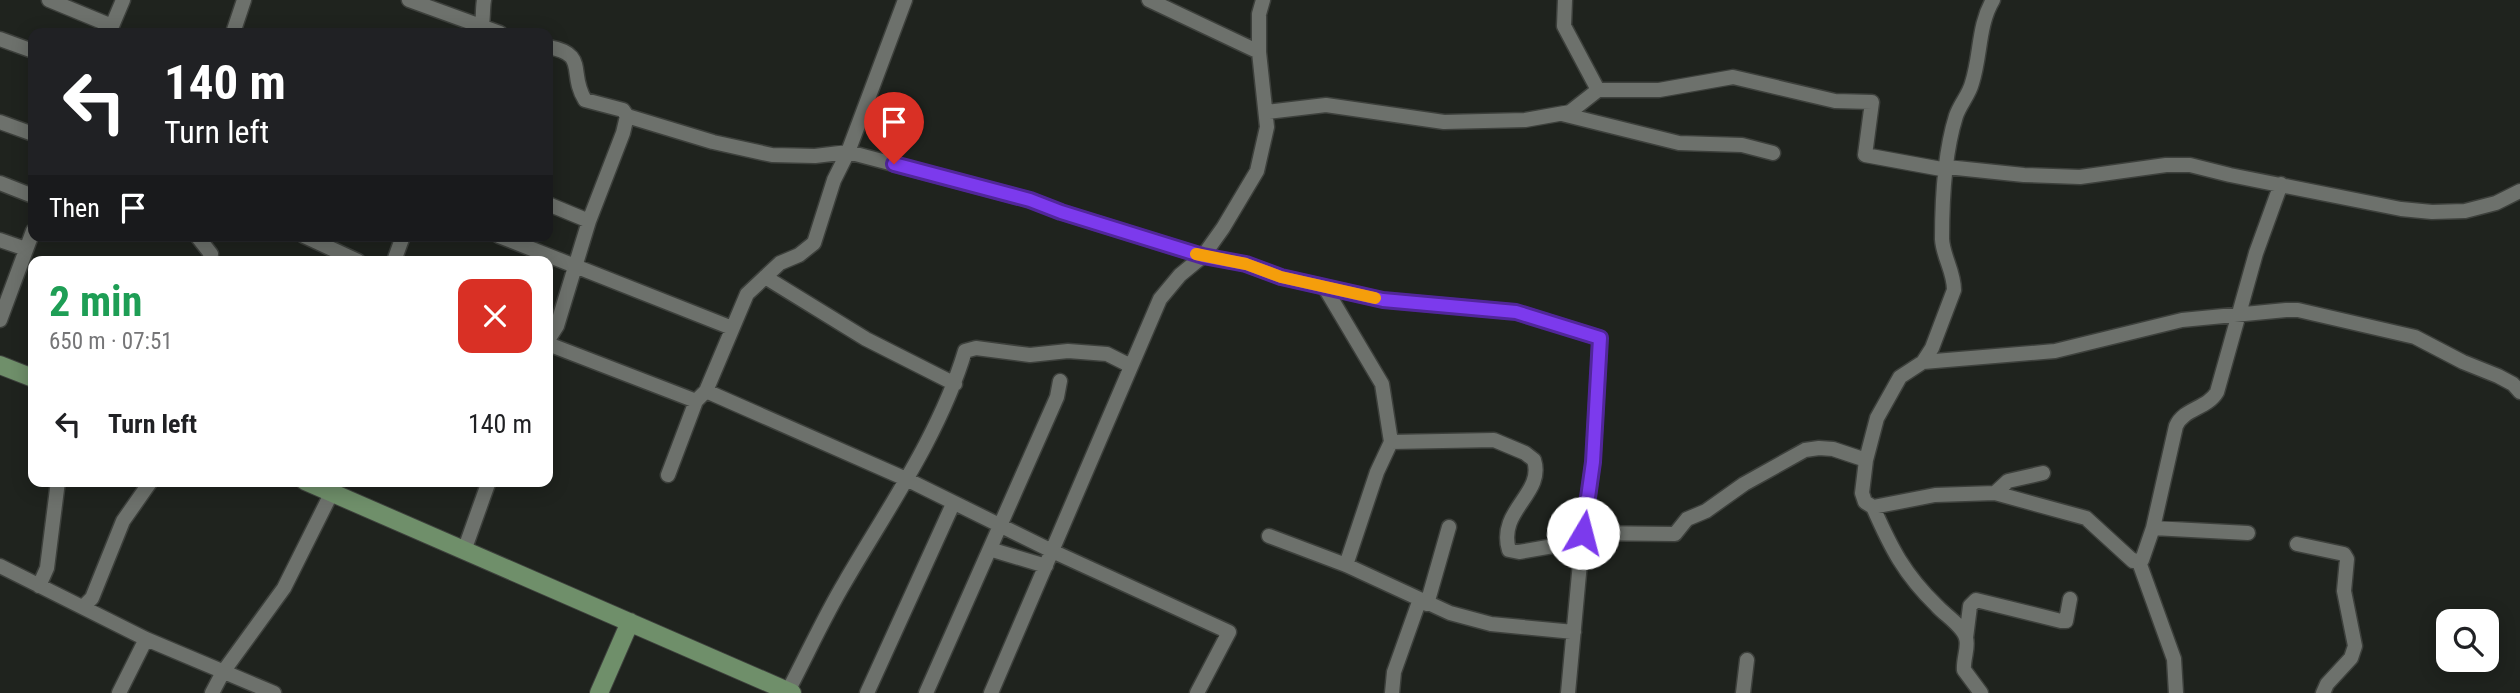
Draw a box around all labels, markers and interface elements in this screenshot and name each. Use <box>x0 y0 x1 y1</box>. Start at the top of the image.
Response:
text: 140 m <box>164 54 286 111</box>
icon: left <box>49 56 140 147</box>
pin <box>864 92 924 164</box>
icon: arrive <box>875 103 913 141</box>
text: Turn left <box>164 113 269 151</box>
icon: arrive <box>114 189 152 227</box>
text: Then <box>49 193 100 223</box>
text: 2 min <box>49 277 142 326</box>
button: close <box>458 279 532 353</box>
text: 650 m · 07:51 <box>49 328 173 355</box>
icon: left <box>49 405 87 443</box>
text: Turn left <box>108 409 197 439</box>
text: 140 m <box>468 409 532 439</box>
position arrow <box>1546 496 1620 570</box>
map controls <box>2436 609 2499 672</box>
button: search <box>2436 609 2499 672</box>

